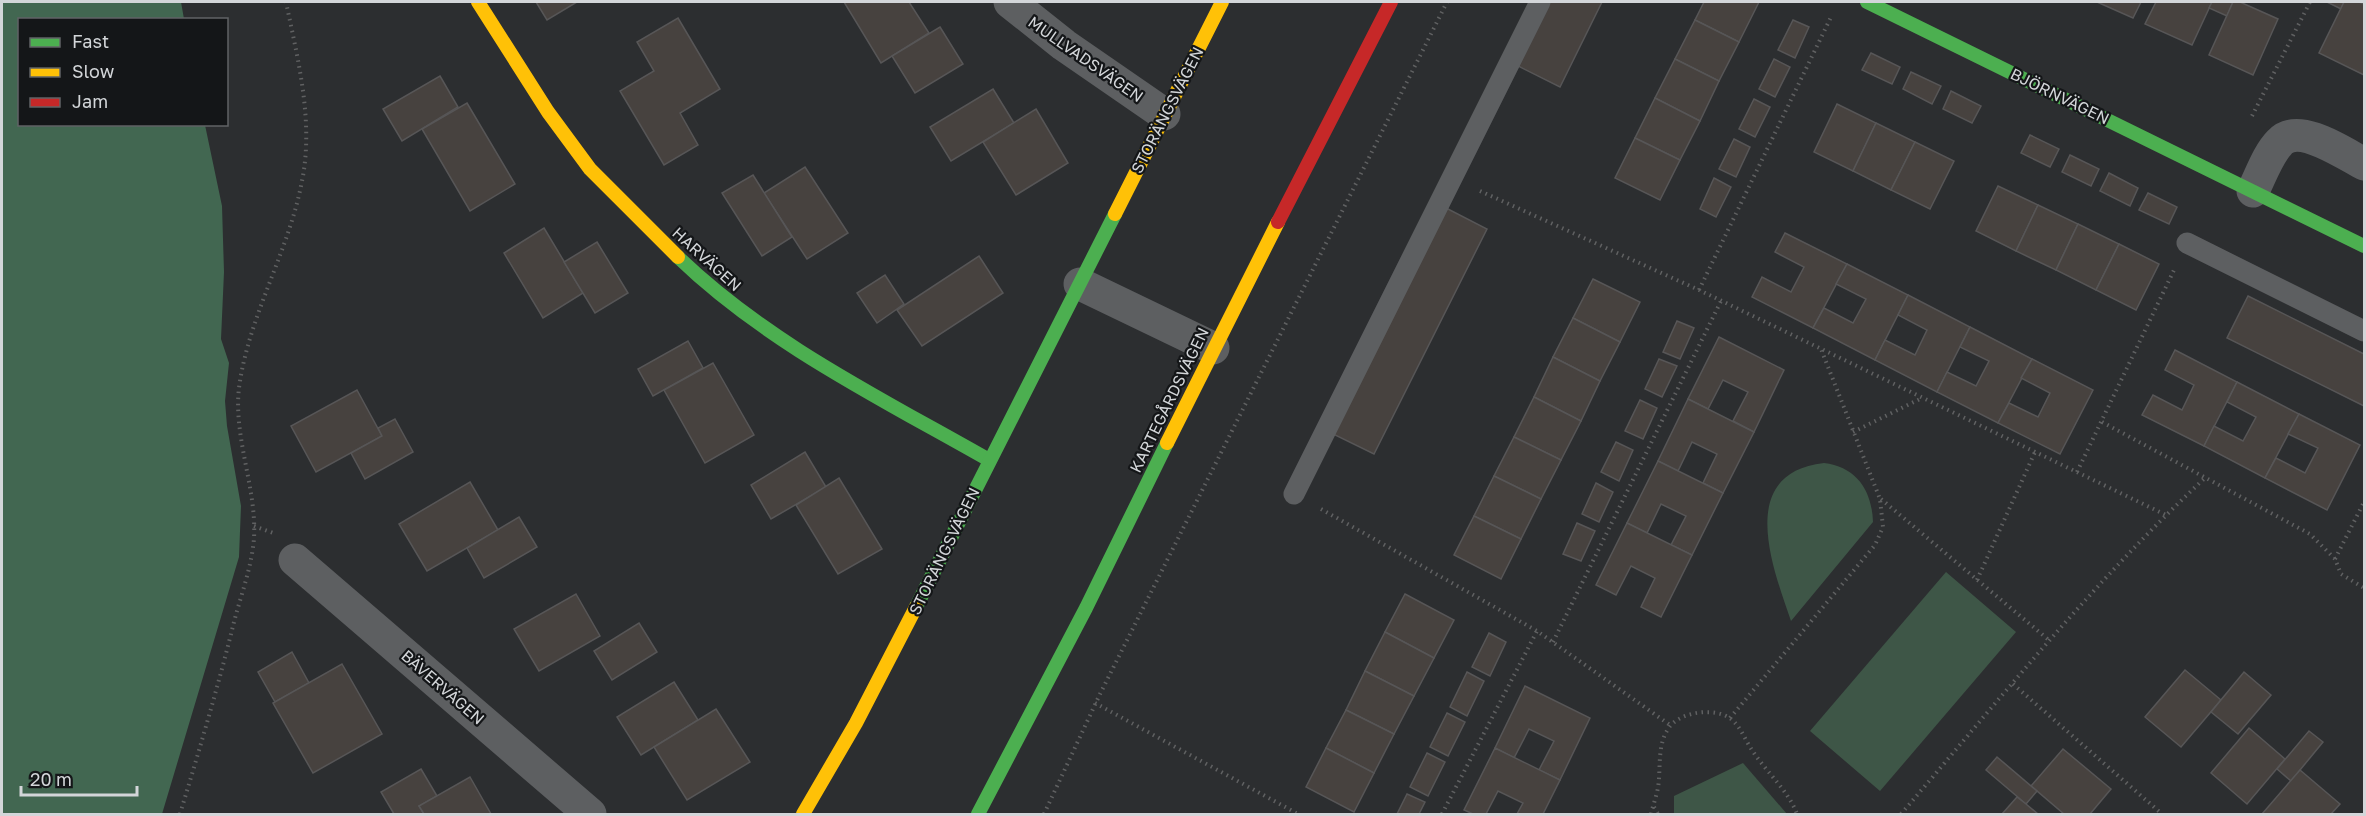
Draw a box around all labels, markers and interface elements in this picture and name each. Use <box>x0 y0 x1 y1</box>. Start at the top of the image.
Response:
street label: MULLVADSVÄGEN <box>1024 12 1148 106</box>
legend <box>18 18 228 126</box>
text: Fast <box>72 30 109 52</box>
street label: STORÄNGSVÄGEN <box>1126 43 1208 177</box>
text: Slow <box>72 60 115 82</box>
street label: BJÖRNVÄGEN <box>2007 63 2113 129</box>
text: Jam <box>72 90 108 112</box>
street label: HARVÄGEN <box>668 223 746 295</box>
street label: KARTEGÅRDSVÄGEN <box>1125 324 1213 476</box>
street label: STORÄNGSVÄGEN <box>904 484 984 618</box>
street label: BÄVERVÄGEN <box>397 645 489 729</box>
scale bar <box>21 759 136 797</box>
text: 20 m <box>30 768 72 790</box>

